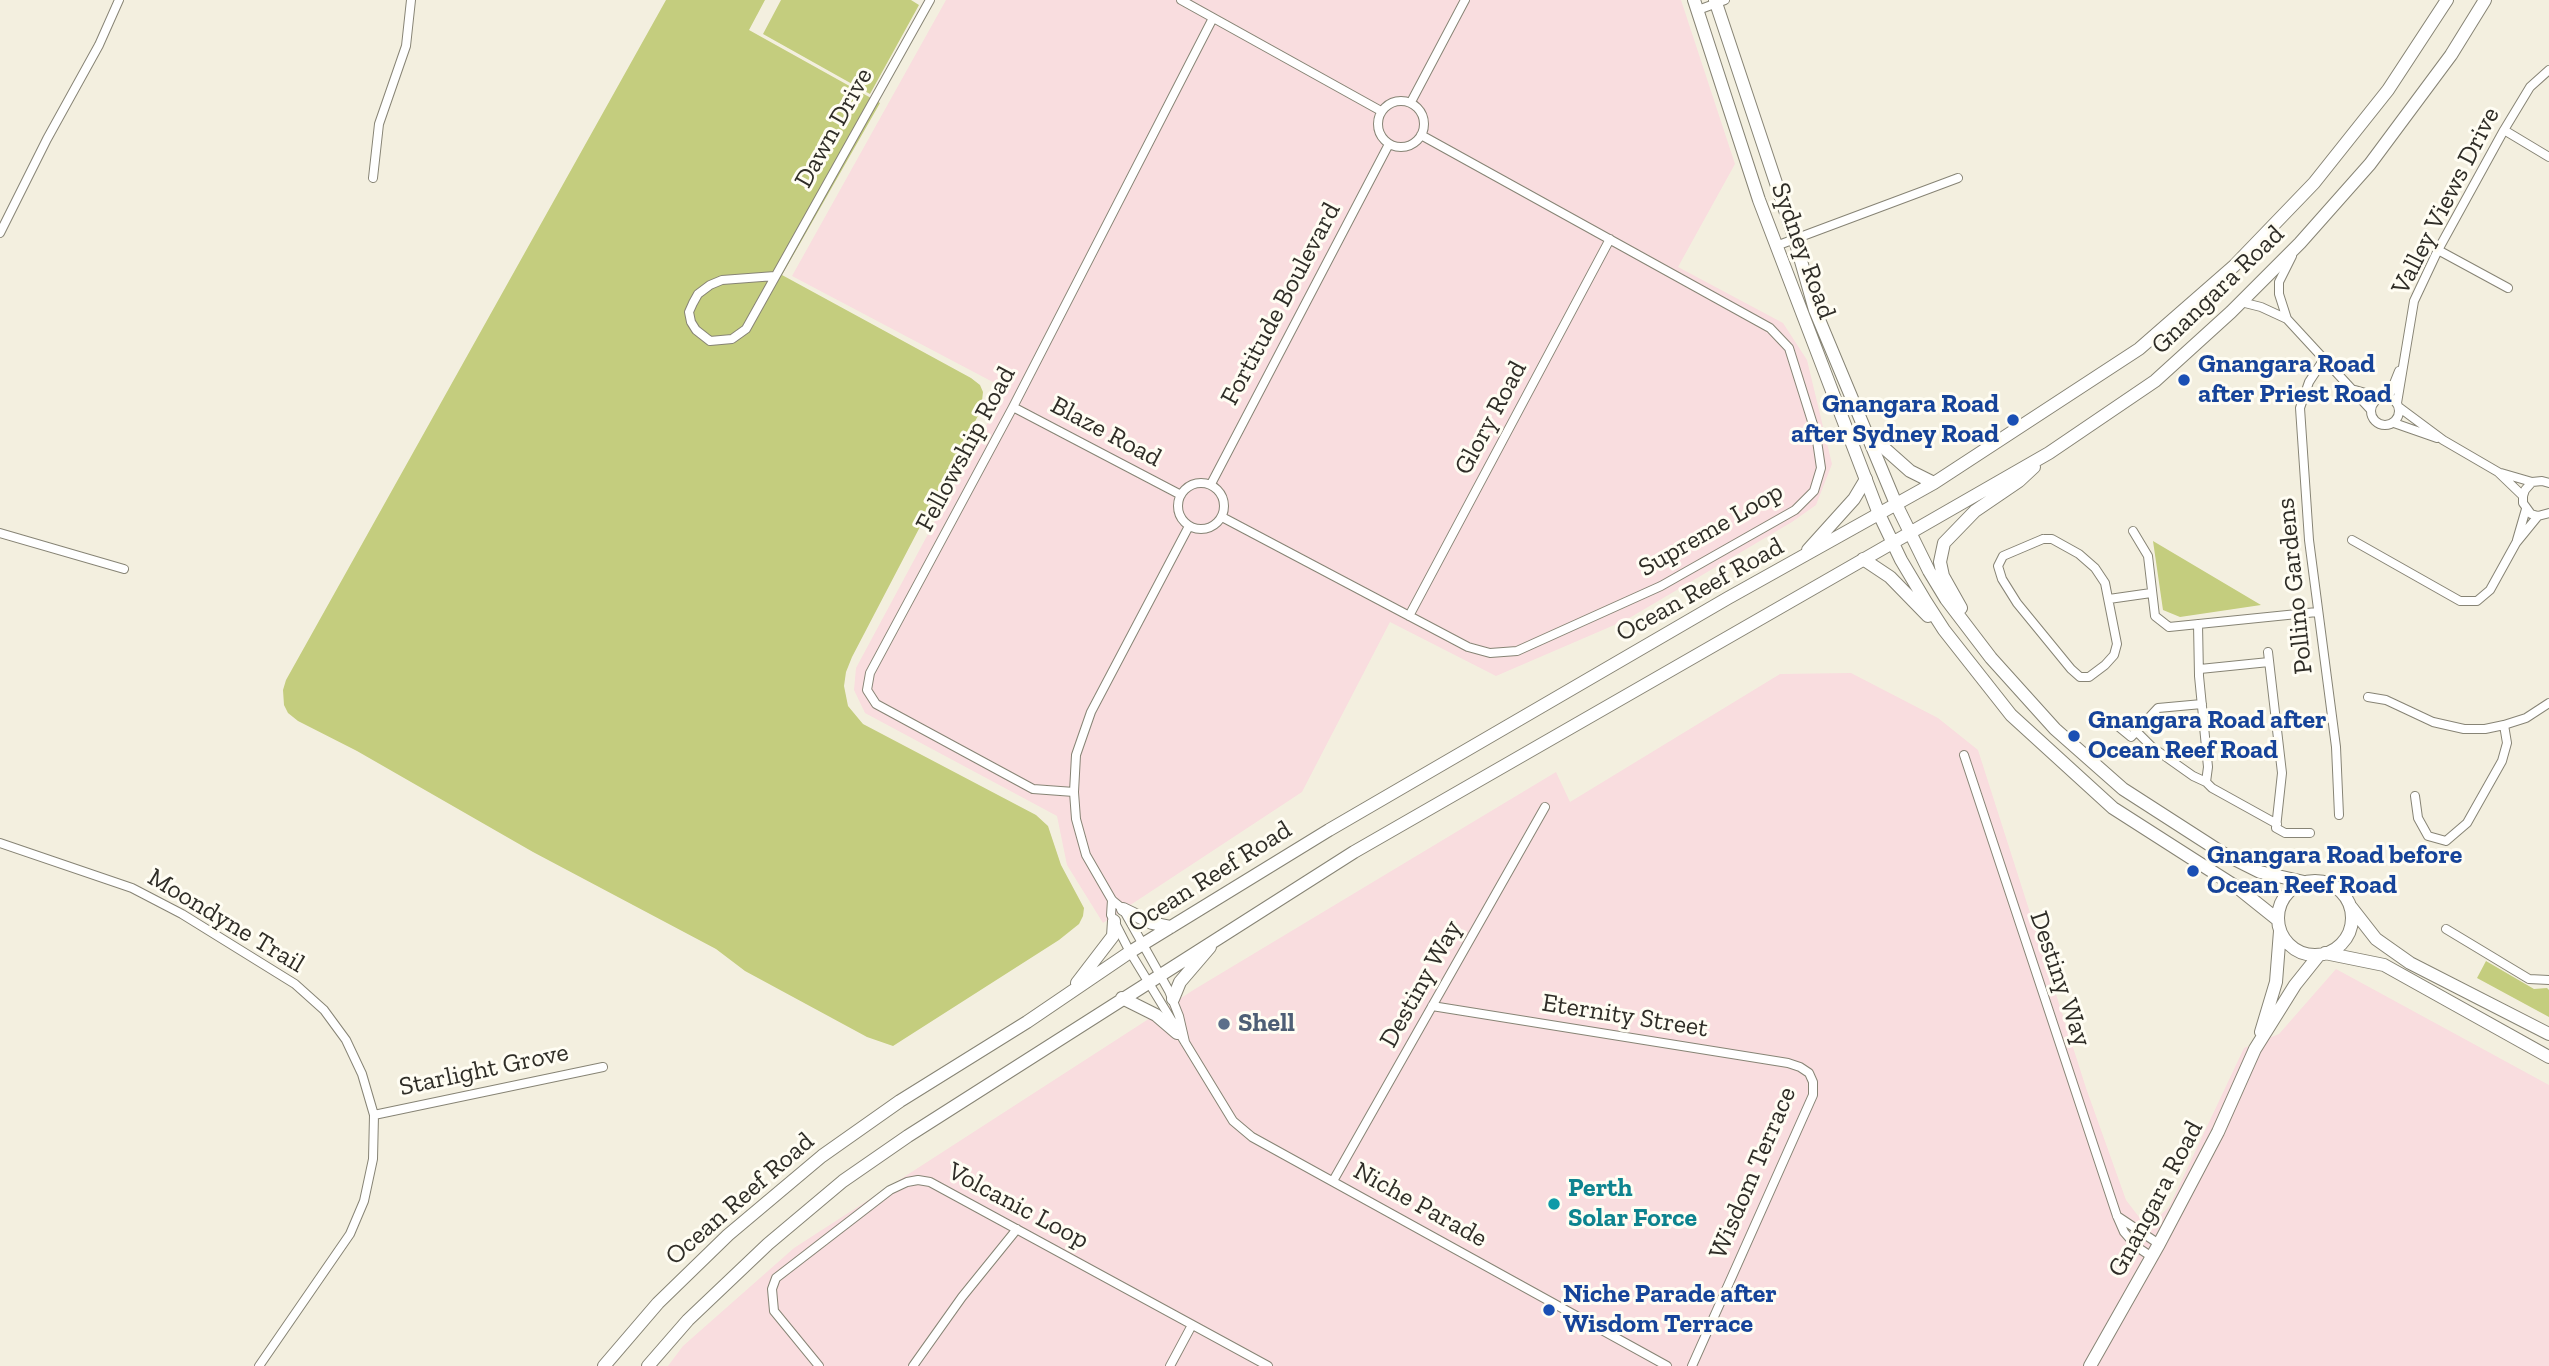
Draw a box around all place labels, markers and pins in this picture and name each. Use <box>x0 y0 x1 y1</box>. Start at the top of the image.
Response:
place label: Gnangara Road after Priest Road <box>2198 349 2392 410</box>
marker: Gnangara Road after Priest Road <box>2176 372 2192 388</box>
place label: Gnangara Road after Sydney Road <box>1791 389 1999 450</box>
marker: Gnangara Road after Sydney Road <box>2005 412 2021 428</box>
place label: Gnangara Road after Ocean Reef Road <box>2088 705 2326 766</box>
marker: Gnangara Road after Ocean Reef Road <box>2066 728 2082 744</box>
place label: Gnangara Road before Ocean Reef Road <box>2207 840 2462 902</box>
marker: Gnangara Road before Ocean Reef Road <box>2185 863 2201 879</box>
place label: Shell <box>1238 1008 1295 1040</box>
marker: Shell <box>1216 1016 1232 1032</box>
place label: Perth Solar Force <box>1568 1173 1697 1234</box>
marker: Perth Solar Force <box>1546 1196 1562 1212</box>
place label: Niche Parade after Wisdom Terrace <box>1563 1279 1777 1340</box>
marker: Niche Parade after Wisdom Terrace <box>1541 1302 1557 1318</box>

